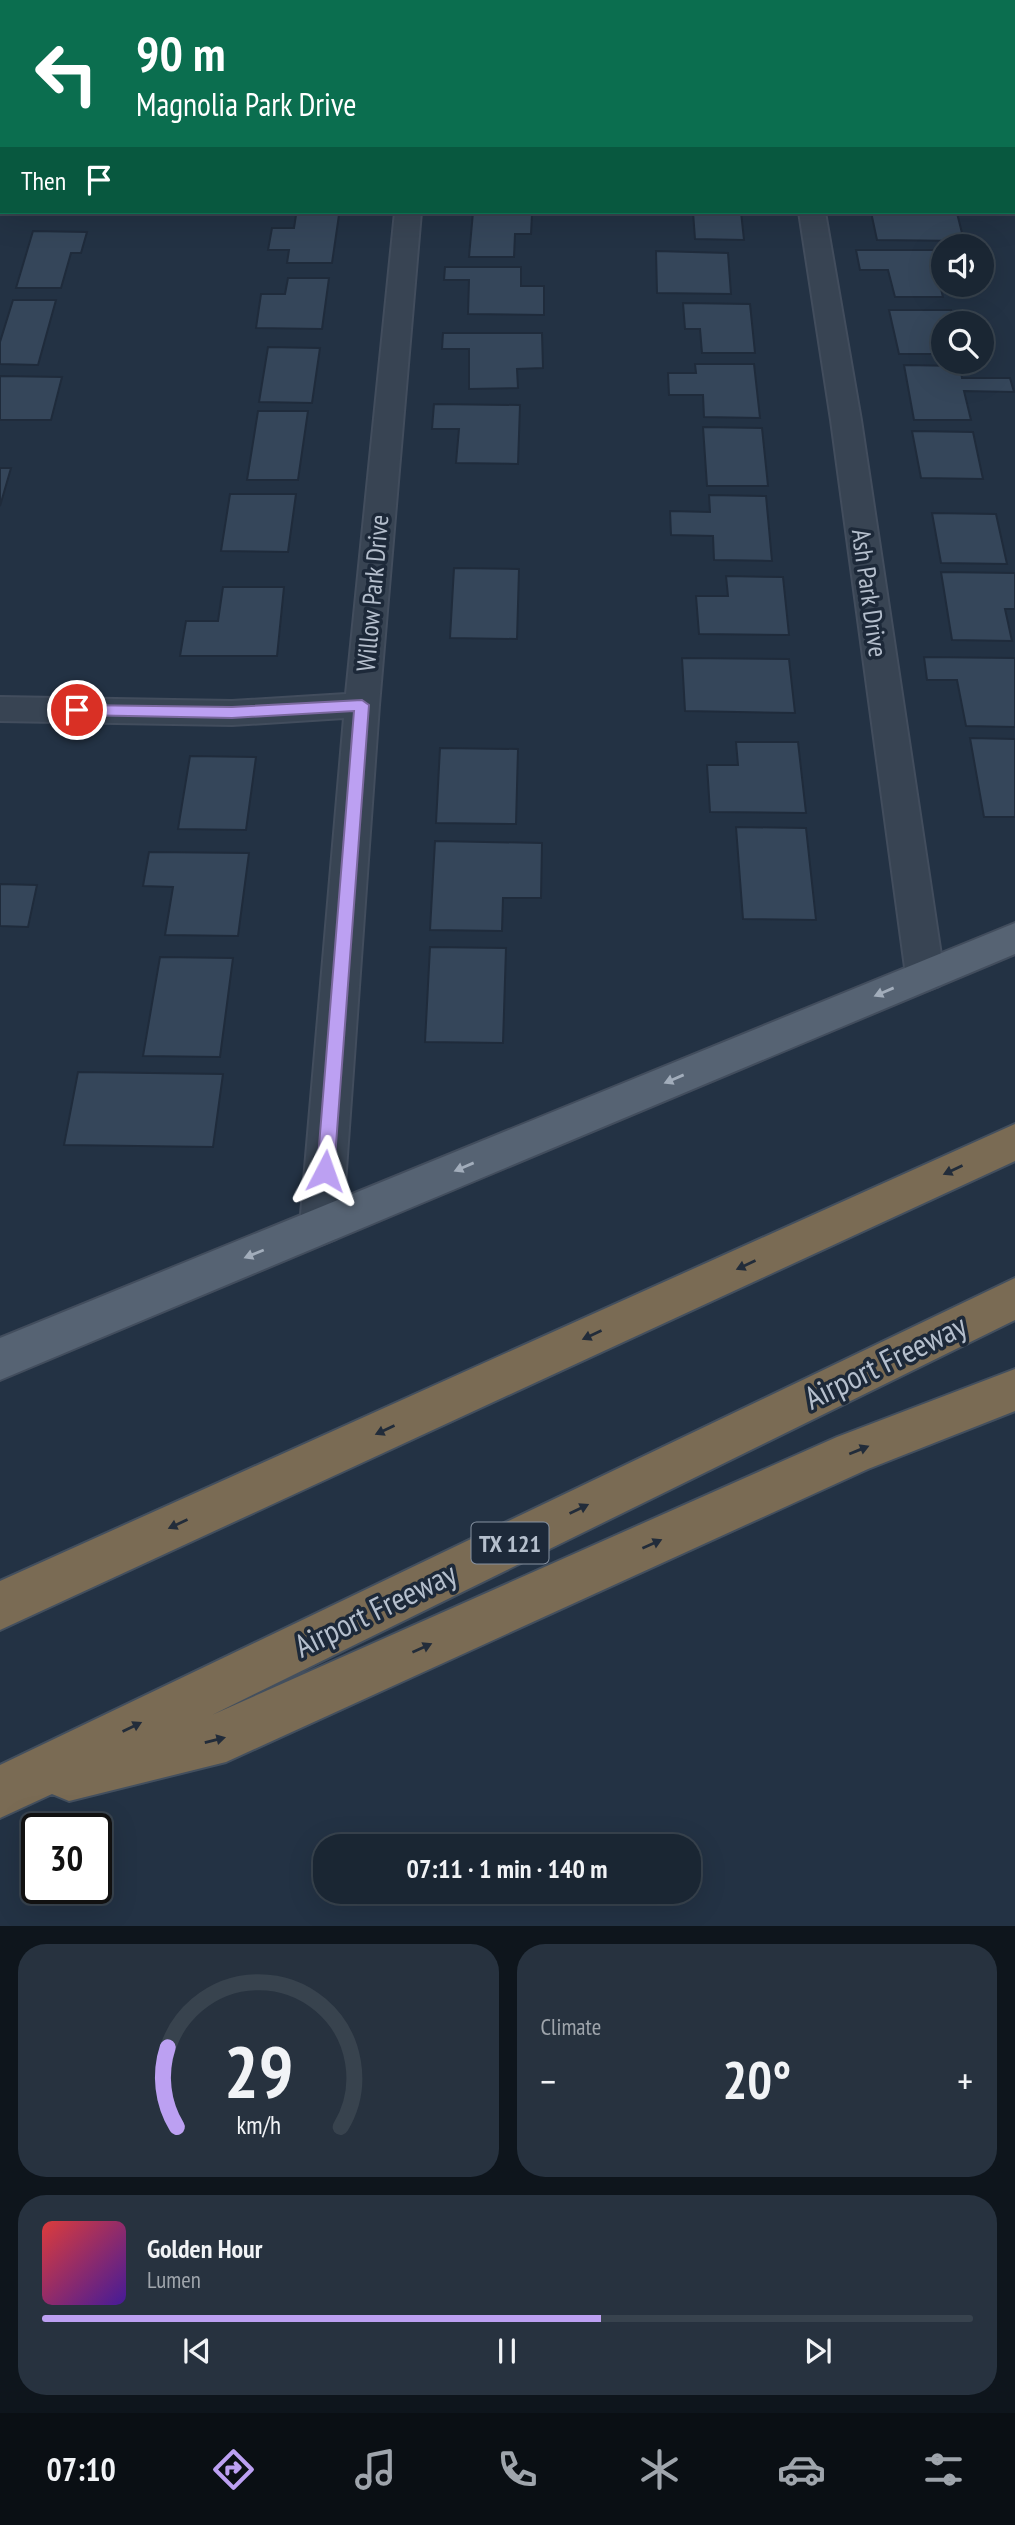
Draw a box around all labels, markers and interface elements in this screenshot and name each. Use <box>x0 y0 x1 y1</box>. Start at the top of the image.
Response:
text: 90 m <box>136 21 225 85</box>
icon: left <box>21 28 112 119</box>
text: Magnolia Park Drive <box>136 83 357 125</box>
icon: arrive <box>80 161 118 199</box>
text: Then <box>21 164 66 197</box>
map controls <box>931 234 994 374</box>
button: sound <box>931 234 994 297</box>
button: search <box>931 311 994 374</box>
street label: Willow Park Drive <box>349 513 395 673</box>
street label: Ash Park Drive <box>845 527 895 659</box>
pin <box>47 680 107 740</box>
icon: arrive <box>58 691 96 729</box>
one-way arrow <box>873 987 894 998</box>
one-way arrow <box>663 1074 684 1085</box>
position arrow <box>288 1134 362 1208</box>
one-way arrow <box>453 1161 474 1172</box>
one-way arrow <box>943 1165 963 1176</box>
one-way arrow <box>243 1248 264 1259</box>
one-way arrow <box>736 1259 756 1271</box>
street label: Airport Freeway <box>797 1304 973 1418</box>
one-way arrow <box>582 1329 602 1341</box>
one-way arrow <box>375 1425 396 1436</box>
one-way arrow <box>849 1445 870 1456</box>
one-way arrow <box>569 1504 589 1515</box>
one-way arrow <box>168 1519 189 1530</box>
road number: TX 121 <box>472 1522 548 1563</box>
one-way arrow <box>642 1538 662 1550</box>
street label: Airport Freeway <box>287 1552 463 1666</box>
one-way arrow <box>412 1642 433 1653</box>
one-way arrow <box>122 1721 142 1732</box>
one-way arrow <box>204 1734 226 1745</box>
speed limit sign: 30 <box>21 1813 112 1904</box>
text: 07:11 · 1 min · 140 m <box>407 1852 607 1885</box>
text: Climate <box>541 2012 601 2041</box>
text: 29 <box>223 2023 293 2117</box>
text: 20° <box>722 2046 791 2113</box>
text: − <box>541 2056 556 2105</box>
text: + <box>957 2056 973 2105</box>
text: km/h <box>236 2108 280 2140</box>
text: Golden Hour <box>147 2232 262 2265</box>
text: Lumen <box>147 2265 201 2294</box>
icon: previous <box>178 2332 216 2370</box>
icon: pause <box>488 2332 526 2370</box>
icon: next <box>799 2332 837 2370</box>
icon: directions <box>209 2445 258 2494</box>
icon: music <box>351 2445 400 2494</box>
icon: phone <box>493 2445 542 2494</box>
icon: climate <box>635 2445 684 2494</box>
icon: car <box>777 2445 826 2494</box>
icon: filters <box>919 2445 968 2494</box>
text: 07:10 <box>47 2448 116 2490</box>

